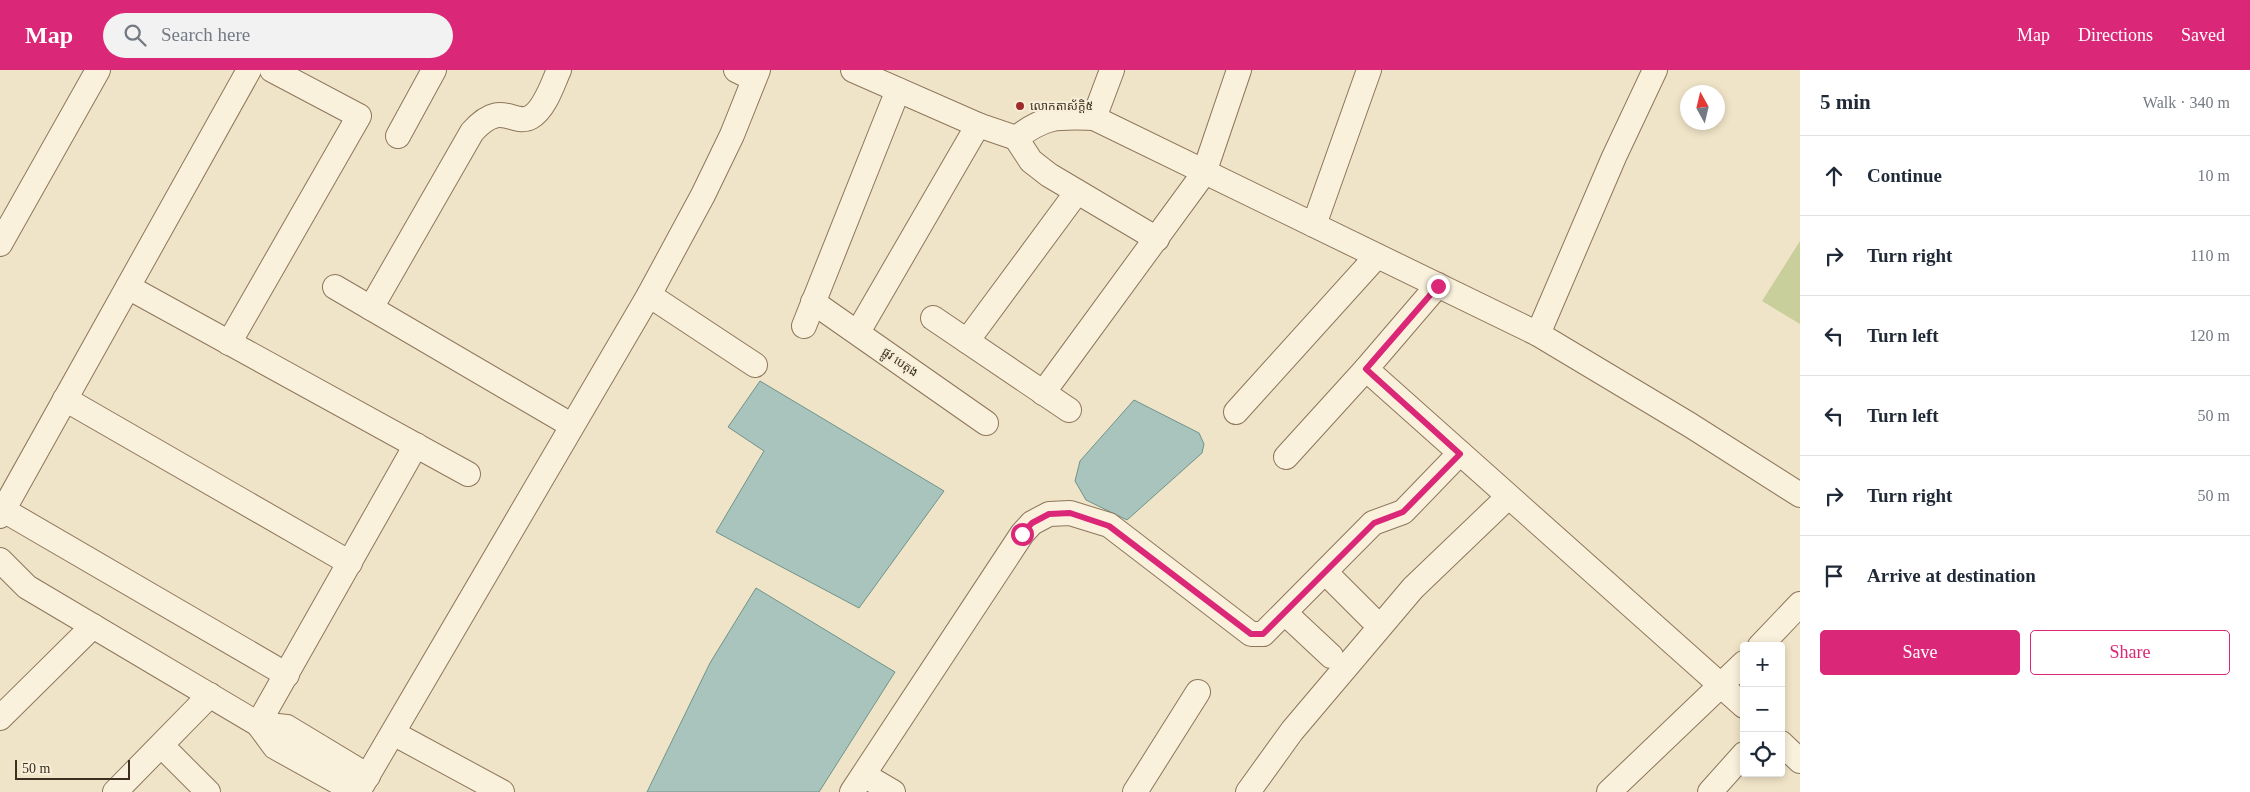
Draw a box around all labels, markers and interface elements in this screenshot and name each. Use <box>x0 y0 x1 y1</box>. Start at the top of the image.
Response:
search box <box>103 13 453 58</box>
icon: search <box>121 21 149 49</box>
text: Map <box>25 22 73 48</box>
text: Search here <box>161 24 250 45</box>
text: Map <box>2017 25 2050 45</box>
text: Directions <box>2078 25 2153 45</box>
text: Saved <box>2181 25 2225 45</box>
north arrow <box>1680 85 1725 130</box>
text: 5 min <box>1820 90 1871 114</box>
text: Walk · 340 m <box>2143 94 2230 111</box>
place label: លោកតាស័ក្តិ៥ <box>1030 99 1093 113</box>
marker: លោកតាស័ក្តិ៥ <box>1014 100 1026 112</box>
icon: ahead <box>1820 162 1848 190</box>
text: Continue <box>1867 165 1942 186</box>
text: 10 m <box>2198 167 2230 184</box>
icon: right <box>1820 242 1848 270</box>
text: Turn right <box>1867 245 1952 266</box>
text: 110 m <box>2190 247 2230 264</box>
route end <box>1427 275 1450 298</box>
icon: left <box>1820 322 1848 350</box>
text: Turn left <box>1867 325 1939 346</box>
text: 120 m <box>2190 327 2230 344</box>
street label: ផ្លូវ បេតុង <box>877 345 921 382</box>
icon: left <box>1820 402 1848 430</box>
text: Turn left <box>1867 405 1939 426</box>
text: 50 m <box>2198 407 2230 424</box>
icon: right <box>1820 482 1848 510</box>
text: Turn right <box>1867 485 1952 506</box>
text: 50 m <box>2198 487 2230 504</box>
route start <box>1011 523 1034 546</box>
icon: arrive <box>1820 562 1848 590</box>
text: Arrive at destination <box>1867 565 2036 586</box>
button: Save <box>1820 630 2020 675</box>
button: Share <box>2030 630 2230 675</box>
map controls <box>1740 642 1785 777</box>
button: + <box>1740 642 1785 687</box>
button: − <box>1740 687 1785 732</box>
button: locate <box>1740 732 1785 777</box>
scale bar <box>15 757 130 780</box>
text: 50 m <box>22 761 50 776</box>

